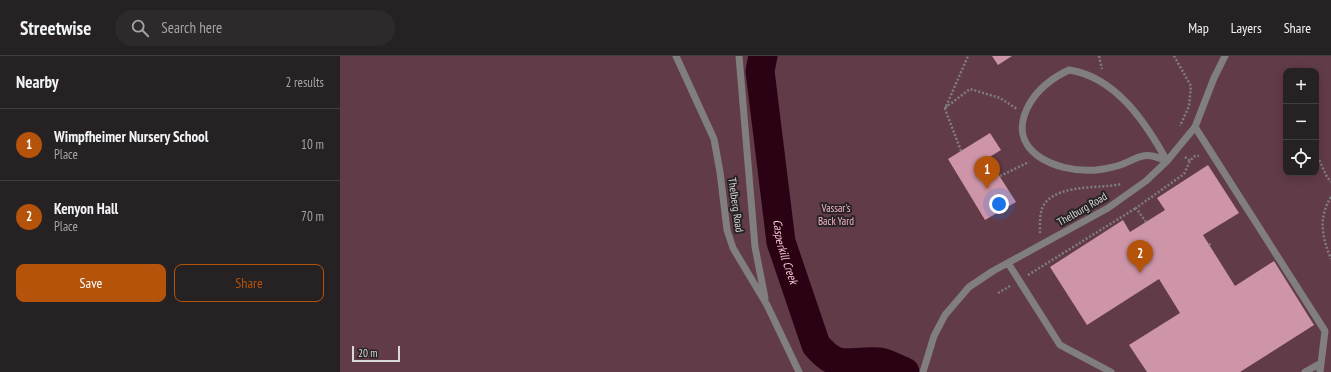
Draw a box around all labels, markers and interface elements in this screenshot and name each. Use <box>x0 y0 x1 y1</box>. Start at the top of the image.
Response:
search box <box>115 10 395 46</box>
text: Streetwise <box>20 16 91 40</box>
icon: search <box>129 17 151 39</box>
text: Search here <box>161 18 222 37</box>
text: Map <box>1188 19 1209 37</box>
text: Layers <box>1231 19 1262 37</box>
text: Share <box>1284 19 1311 37</box>
map controls <box>1283 68 1319 176</box>
button: + <box>1283 68 1319 104</box>
text: Nearby <box>16 71 59 93</box>
text: 2 results <box>285 74 324 91</box>
button: − <box>1283 104 1319 140</box>
text: Wimpfheimer Nursery School <box>54 127 208 146</box>
text: 1 <box>26 136 32 153</box>
text: 10 m <box>301 136 324 153</box>
button: locate <box>1283 140 1319 176</box>
text: Place <box>54 146 78 163</box>
pin: 1 <box>974 156 1000 189</box>
street label: Thelberg Road <box>725 177 747 233</box>
street label: Thelburg Road <box>1055 189 1110 229</box>
your location <box>989 194 1009 214</box>
text: Kenyon Hall <box>54 199 118 218</box>
park label: Vassar's Back Yard <box>818 201 854 228</box>
text: 2 <box>26 208 32 225</box>
text: 70 m <box>301 208 324 225</box>
text: Place <box>54 218 78 235</box>
water label: Casperkill Creek <box>771 219 803 287</box>
pin: 2 <box>1127 240 1153 273</box>
button: Save <box>16 264 166 302</box>
button: Share <box>174 264 324 302</box>
scale bar <box>352 344 400 363</box>
text: 20 m <box>358 346 377 360</box>

